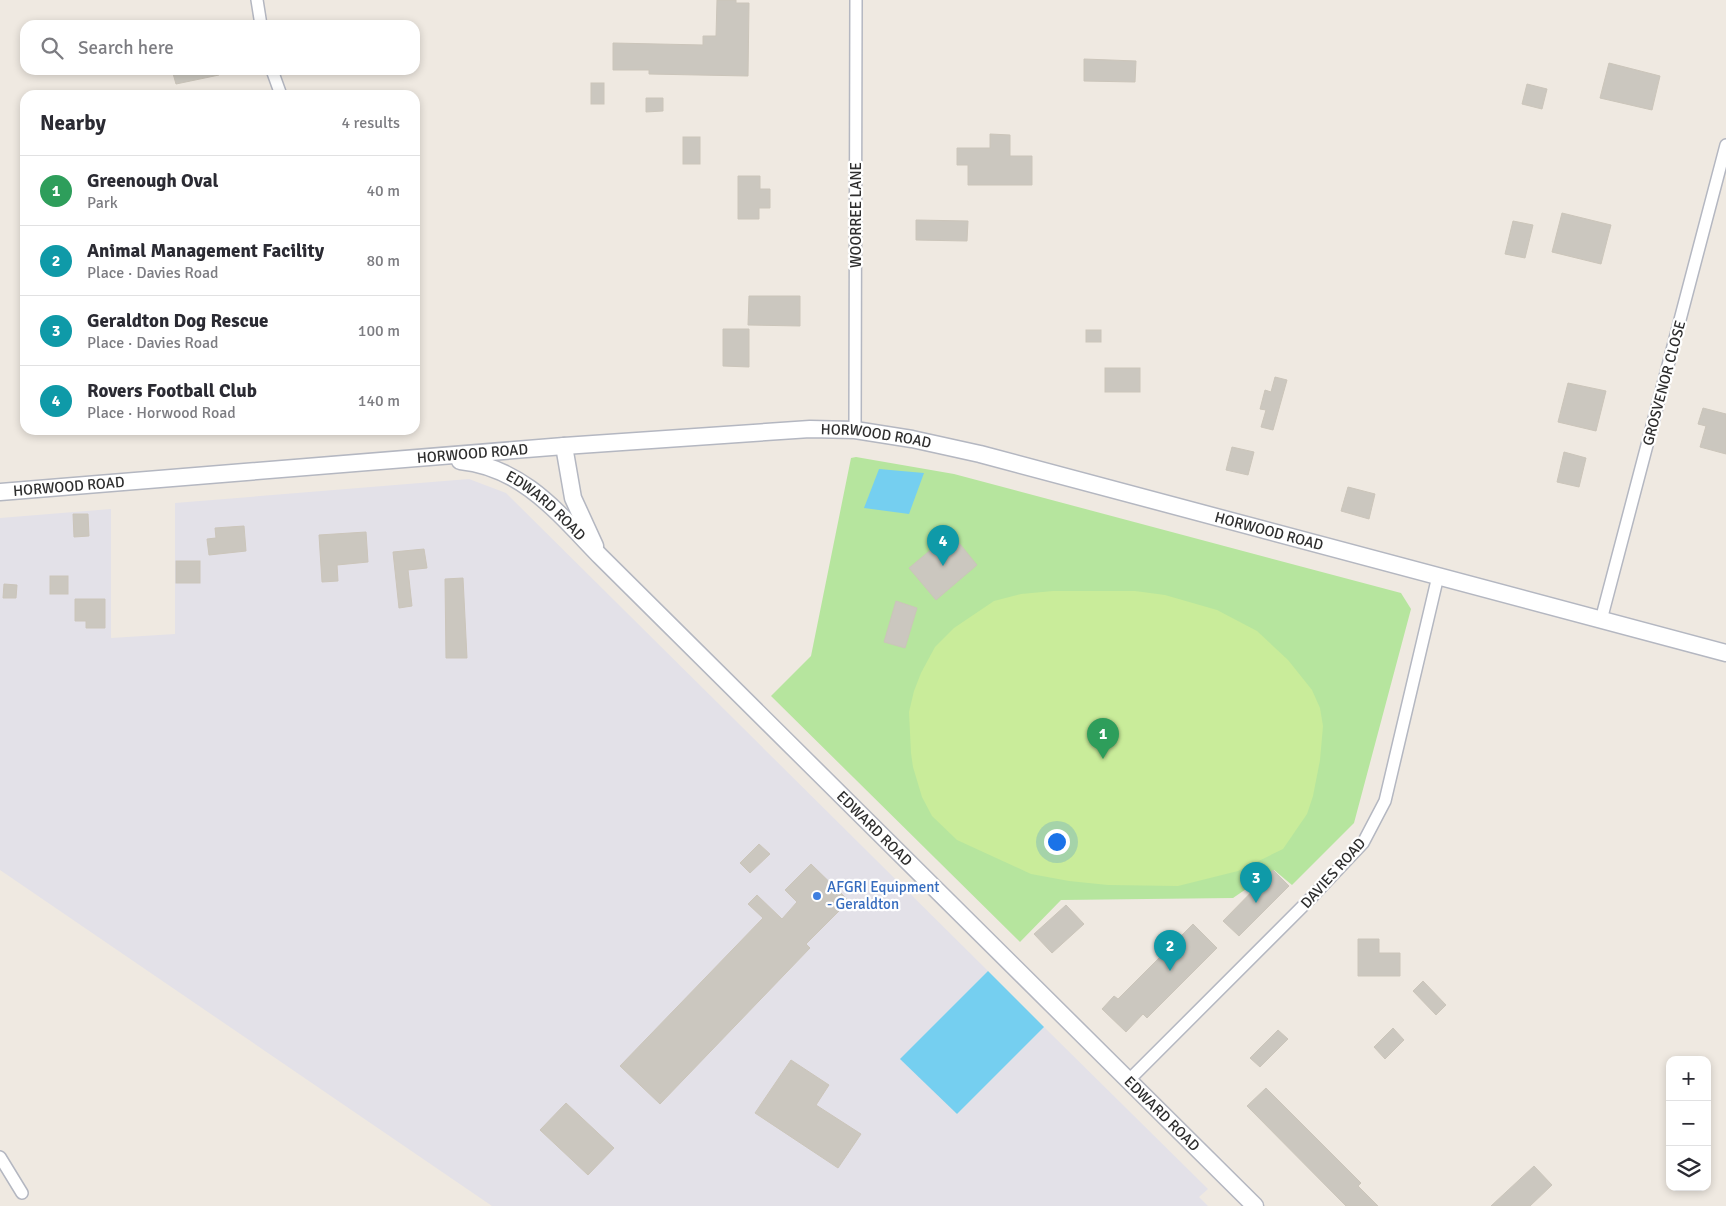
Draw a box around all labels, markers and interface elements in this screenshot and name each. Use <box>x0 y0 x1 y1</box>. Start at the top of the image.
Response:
search box <box>20 20 420 75</box>
icon: search <box>38 34 66 62</box>
text: Search here <box>78 36 174 60</box>
text: Nearby <box>40 110 106 136</box>
text: 4 results <box>341 113 400 133</box>
street label: WOORREE LANE <box>847 162 865 268</box>
text: Greenough Oval <box>87 169 218 193</box>
text: 1 <box>52 181 60 201</box>
text: 40 m <box>366 181 400 201</box>
text: Park <box>87 193 118 213</box>
text: Animal Management Facility <box>87 239 324 263</box>
text: 2 <box>52 251 60 271</box>
text: 80 m <box>366 251 400 271</box>
text: Place · Davies Road <box>87 263 219 283</box>
text: Geraldton Dog Rescue <box>87 309 269 333</box>
street label: GROSVENOR CLOSE <box>1639 318 1689 448</box>
text: 3 <box>52 321 60 341</box>
text: 100 m <box>358 321 400 341</box>
text: Place · Davies Road <box>87 333 219 353</box>
text: Rovers Football Club <box>87 379 257 403</box>
text: 4 <box>52 391 60 411</box>
text: 140 m <box>358 391 400 411</box>
text: Place · Horwood Road <box>87 403 236 423</box>
street label: HORWOOD ROAD <box>820 420 933 452</box>
street label: HORWOOD ROAD <box>416 440 529 467</box>
street label: EDWARD ROAD <box>503 467 589 544</box>
street label: HORWOOD ROAD <box>12 473 125 500</box>
street label: HORWOOD ROAD <box>1213 508 1325 554</box>
pin: 4 <box>927 525 959 566</box>
pin: 1 <box>1087 718 1119 759</box>
street label: EDWARD ROAD <box>833 787 916 870</box>
your location <box>1044 829 1070 855</box>
street label: DAVIES ROAD <box>1297 834 1369 912</box>
pin: 3 <box>1240 862 1272 903</box>
place label: AFGRI Equipment - Geraldton <box>827 878 940 913</box>
marker: AFGRI Equipment - Geraldton <box>811 890 823 902</box>
pin: 2 <box>1154 930 1186 971</box>
map controls <box>1666 1056 1711 1191</box>
button: + <box>1666 1056 1711 1101</box>
street label: EDWARD ROAD <box>1120 1072 1203 1155</box>
button: − <box>1666 1101 1711 1146</box>
button: layers <box>1666 1146 1711 1191</box>

